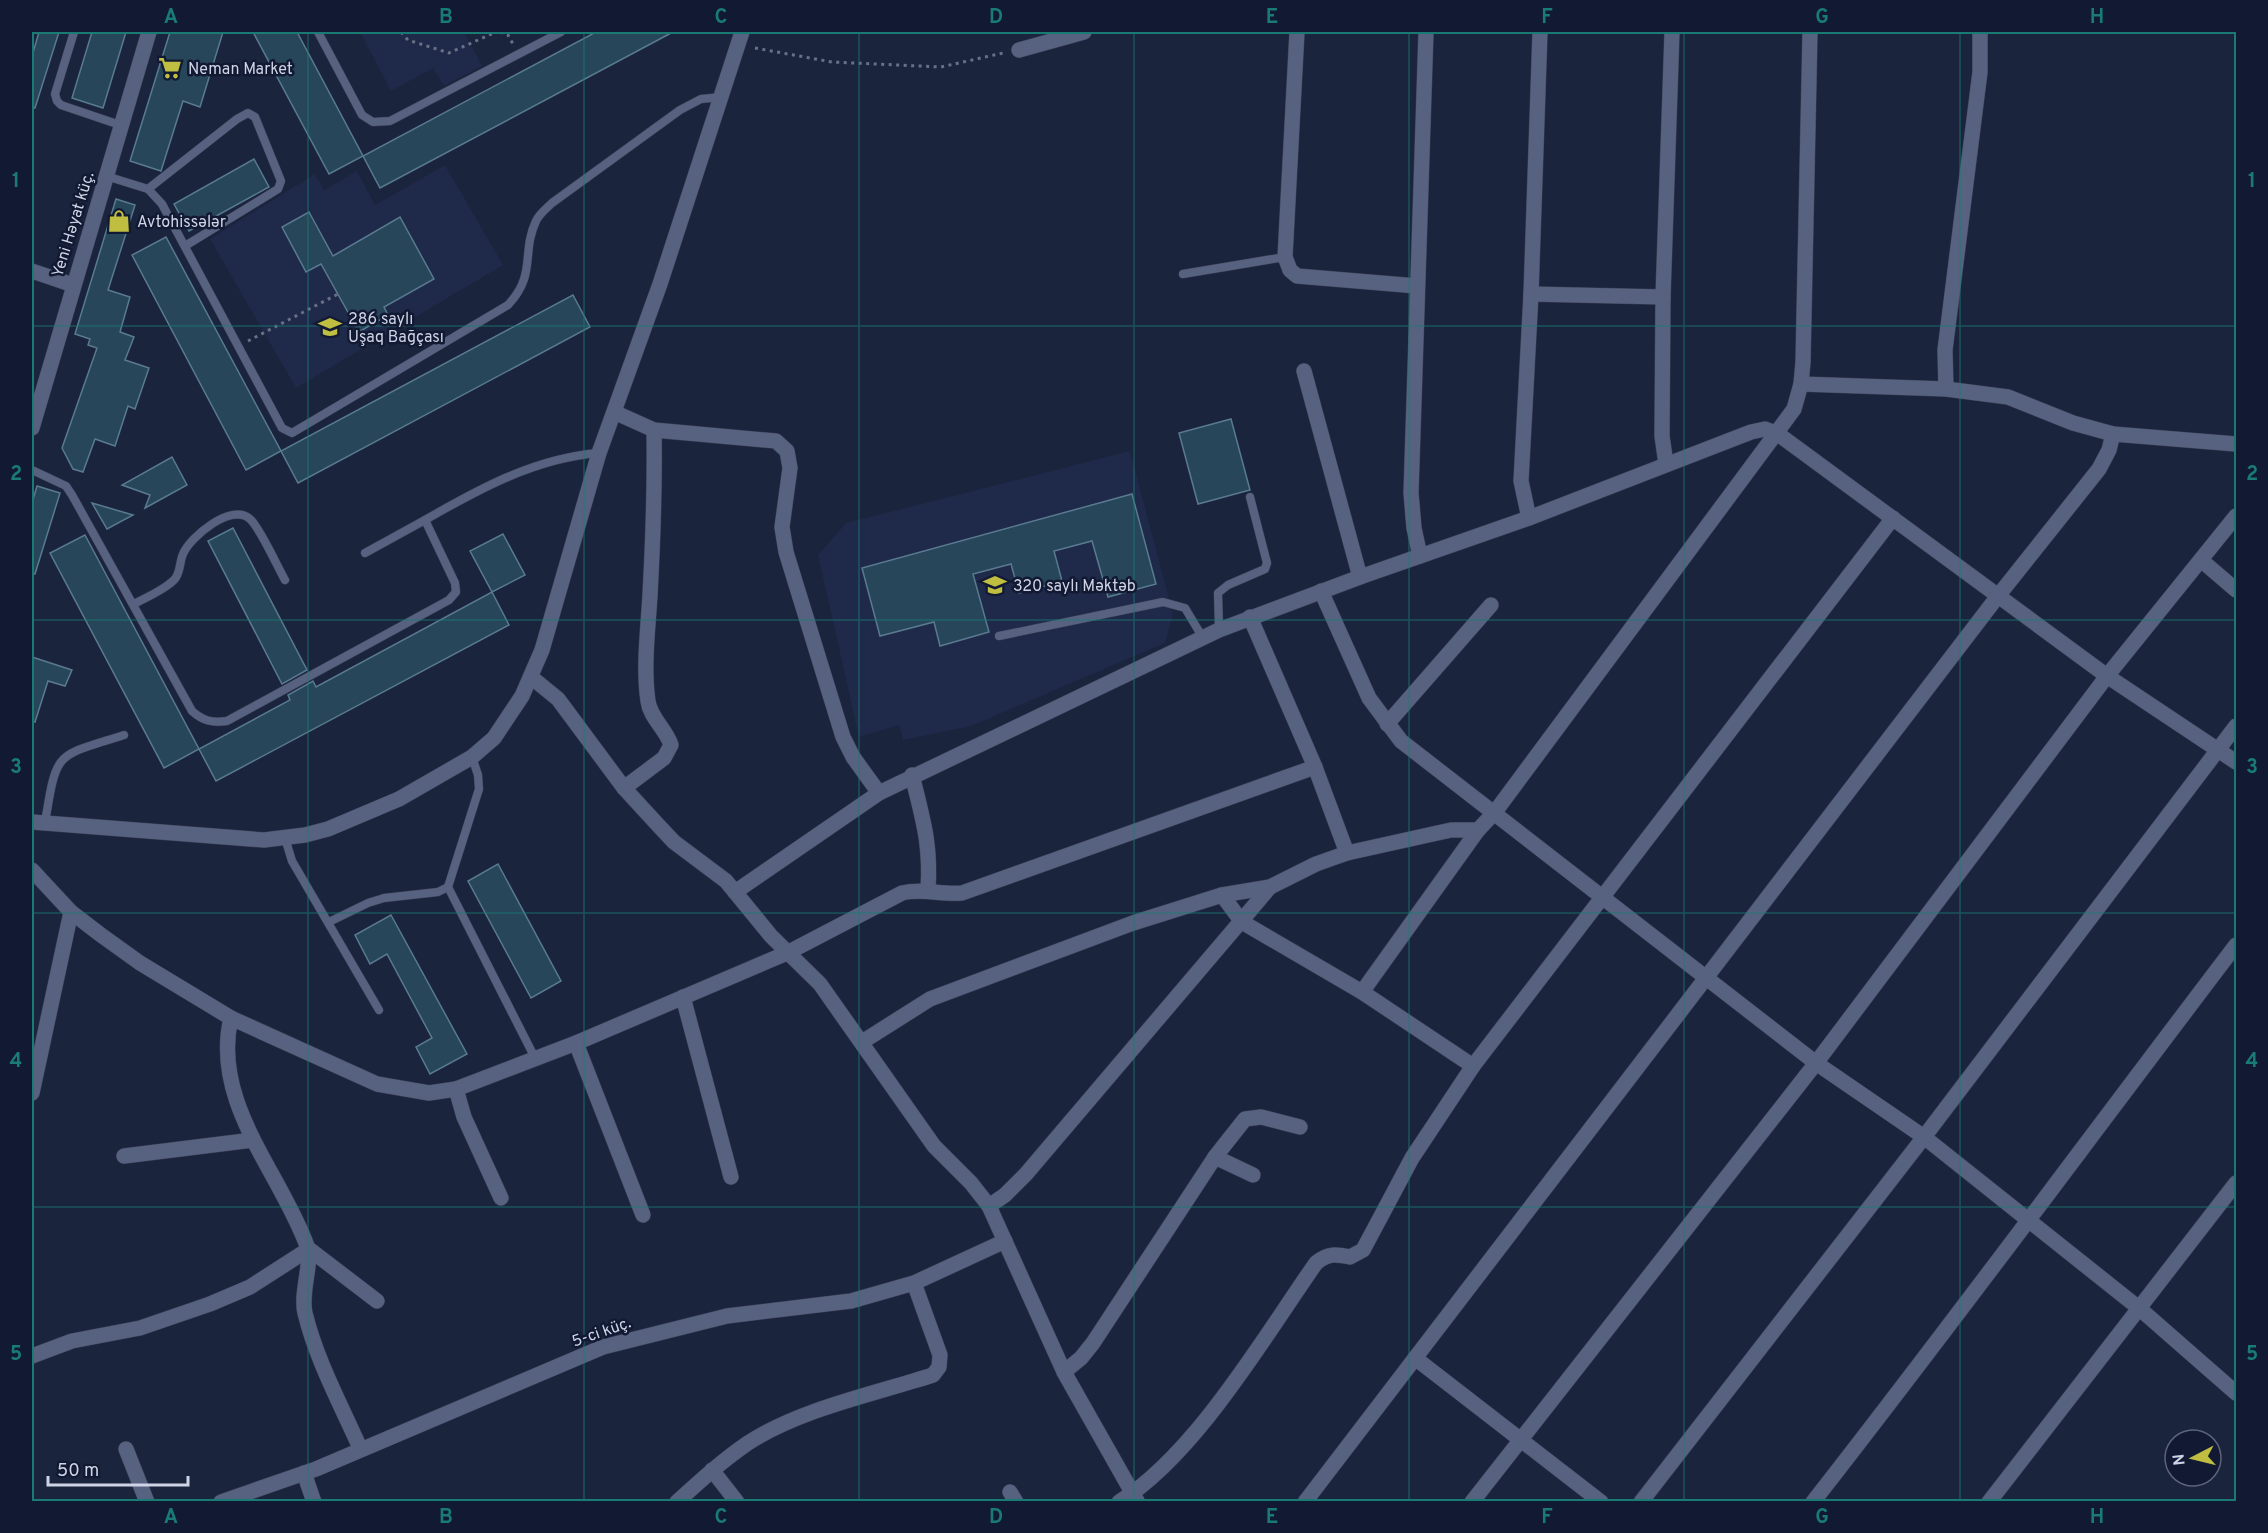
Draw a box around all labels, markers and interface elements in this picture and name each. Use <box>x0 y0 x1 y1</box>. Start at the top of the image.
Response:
text: A <box>164 5 178 31</box>
text: B <box>439 5 453 31</box>
text: C <box>715 5 727 31</box>
text: D <box>989 5 1003 31</box>
text: E <box>1266 5 1278 31</box>
text: F <box>1541 5 1553 31</box>
text: G <box>1815 5 1829 31</box>
text: H <box>2090 5 2104 31</box>
supermarket icon: Neman Market <box>157 55 183 81</box>
place label: Neman Market <box>188 60 293 80</box>
text: 1 <box>12 169 20 195</box>
street label: Yeni Həyat küç. <box>48 169 99 280</box>
text: 1 <box>2248 169 2256 195</box>
shop icon: Avtohissələr <box>106 208 132 234</box>
place label: Avtohissələr <box>137 213 226 233</box>
place label: 286 saylı Uşaq Bağçası <box>348 310 444 348</box>
school or university icon: 286 saylı Uşaq Bağçası <box>317 314 343 340</box>
text: 2 <box>10 462 22 488</box>
text: 2 <box>2246 462 2258 488</box>
school or university icon: 320 saylı Məktəb <box>982 572 1008 598</box>
place label: 320 saylı Məktəb <box>1013 577 1136 597</box>
text: 3 <box>10 755 22 781</box>
text: 3 <box>2246 755 2258 781</box>
text: 4 <box>10 1049 22 1075</box>
text: 4 <box>2246 1049 2258 1075</box>
street label: 5-ci küç. <box>569 1313 634 1352</box>
text: 5 <box>10 1342 22 1368</box>
text: 5 <box>2246 1342 2258 1368</box>
north arrow <box>2163 1428 2223 1488</box>
scale bar <box>48 1449 188 1487</box>
text: N <box>2169 1453 2191 1467</box>
text: 50 m <box>57 1460 99 1483</box>
text: A <box>164 1505 178 1531</box>
text: B <box>439 1505 453 1531</box>
text: C <box>715 1505 727 1531</box>
text: D <box>989 1505 1003 1531</box>
text: E <box>1266 1505 1278 1531</box>
text: F <box>1541 1505 1553 1531</box>
text: G <box>1815 1505 1829 1531</box>
text: H <box>2090 1505 2104 1531</box>

